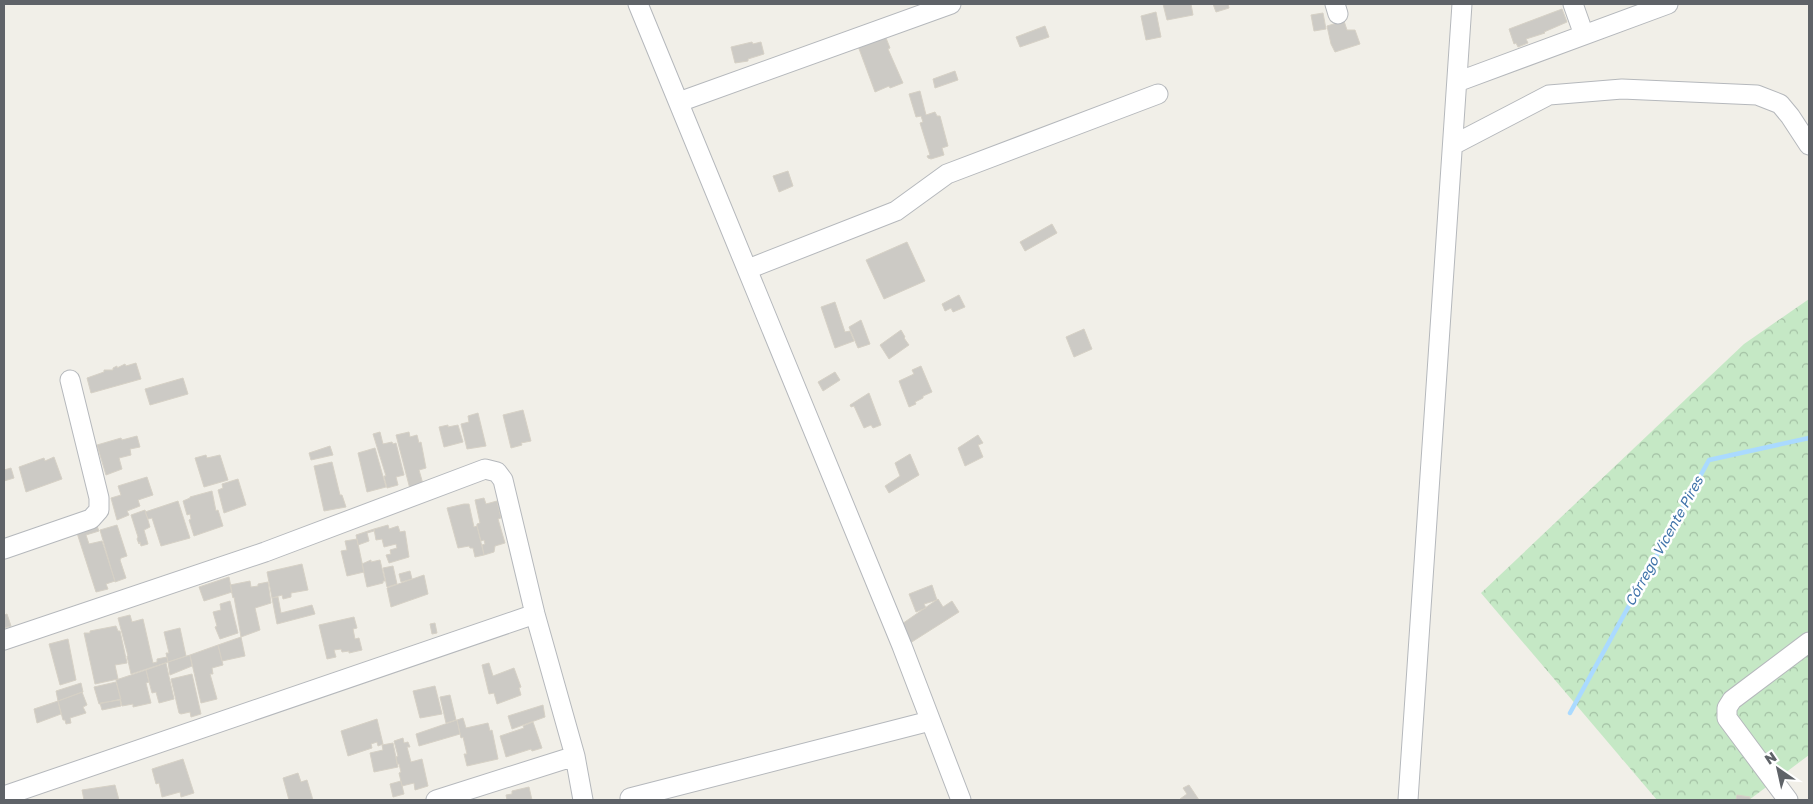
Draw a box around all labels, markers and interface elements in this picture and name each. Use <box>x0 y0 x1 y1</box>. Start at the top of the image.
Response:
water label: Córrego Vicente Pires <box>1621 472 1707 609</box>
north arrow <box>1753 744 1803 794</box>
text: N <box>1761 748 1780 768</box>

